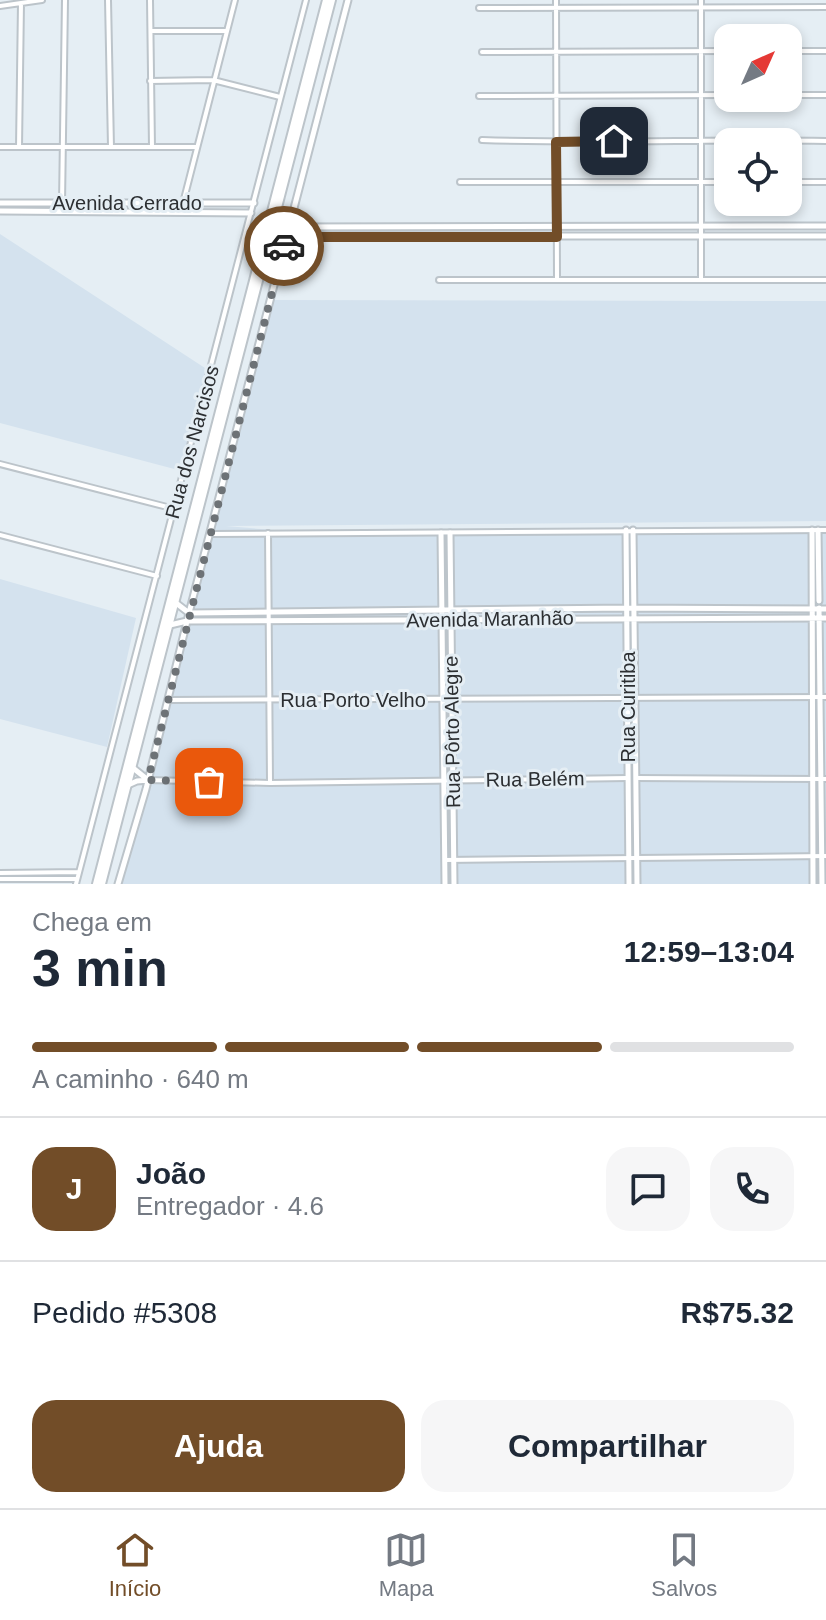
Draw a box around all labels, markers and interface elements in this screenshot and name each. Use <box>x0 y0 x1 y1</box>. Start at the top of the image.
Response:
north arrow <box>714 24 802 112</box>
map controls <box>714 24 802 216</box>
pin <box>580 107 648 175</box>
icon: home <box>592 119 636 163</box>
button: locate <box>714 128 802 216</box>
street label: Avenida Cerrado <box>52 192 202 214</box>
courier <box>244 206 324 286</box>
icon: car <box>262 224 306 268</box>
street label: Rua dos Narcisos <box>161 363 223 521</box>
street label: Avenida Maranhão <box>406 607 574 631</box>
street label: Rua Curitiba <box>617 651 639 763</box>
street label: Rua Pôrto Alegre <box>440 656 464 808</box>
street label: Rua Porto Velho <box>280 689 426 711</box>
pin <box>175 748 243 816</box>
icon: bag <box>187 760 231 804</box>
street label: Rua Belém <box>485 767 585 791</box>
text: Chega em <box>32 907 152 937</box>
text: 12:59–13:04 <box>624 935 794 968</box>
text: 3 min <box>32 939 168 997</box>
text: A caminho · 640 m <box>32 1064 249 1094</box>
button: chat <box>606 1147 690 1231</box>
button: phone <box>710 1147 794 1231</box>
text: João <box>136 1157 206 1190</box>
text: J <box>66 1172 82 1205</box>
text: Entregador · 4.6 <box>136 1191 324 1221</box>
text: Pedido #5308 <box>32 1296 217 1329</box>
text: R$75.32 <box>681 1296 794 1329</box>
button: Ajuda <box>32 1400 405 1492</box>
button: Compartilhar <box>421 1400 794 1492</box>
tab: Início <box>109 1528 161 1602</box>
tab: Mapa <box>379 1528 434 1602</box>
tab: Salvos <box>651 1528 717 1602</box>

